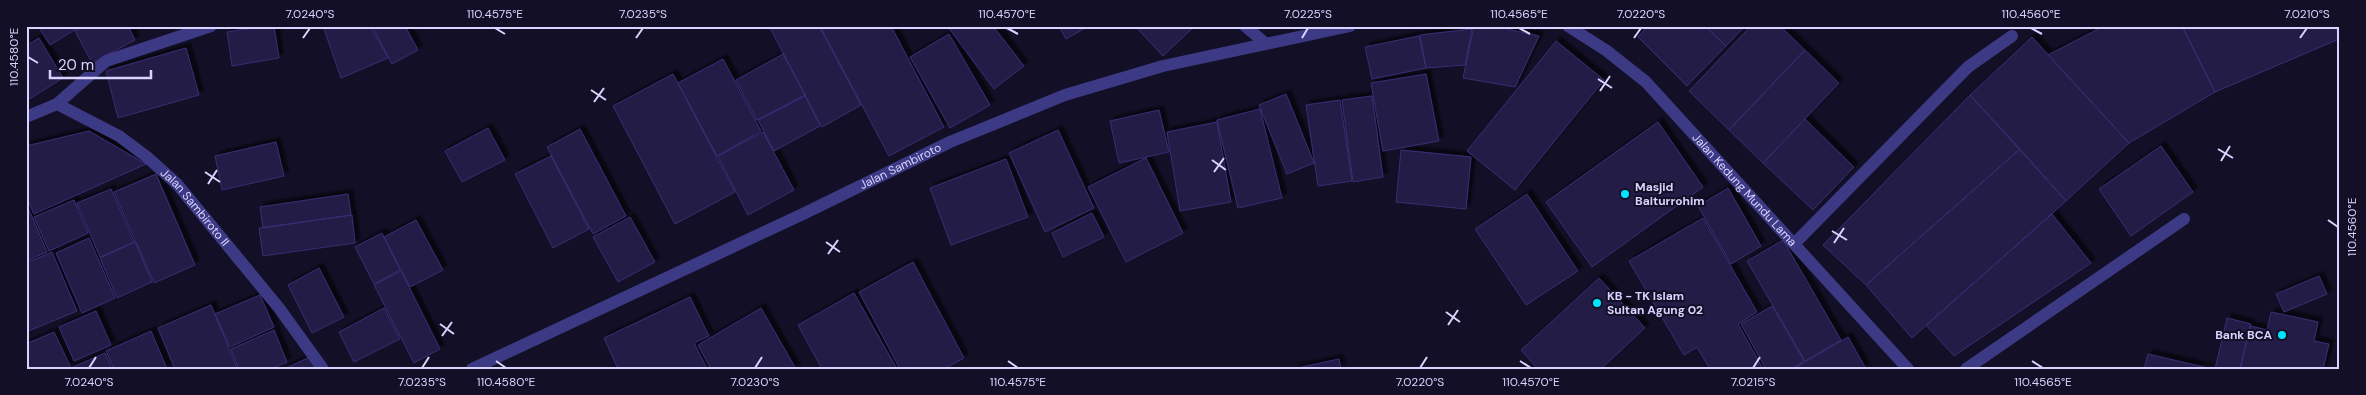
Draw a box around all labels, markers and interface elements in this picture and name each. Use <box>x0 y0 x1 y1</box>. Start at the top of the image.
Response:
text: 7.0240°S <box>286 6 335 22</box>
text: 110.4575°E <box>467 6 523 22</box>
text: 7.0235°S <box>619 6 667 22</box>
text: 110.4570°E <box>978 6 1036 22</box>
text: 7.0225°S <box>1284 6 1332 22</box>
text: 110.4565°E <box>1490 6 1548 22</box>
text: 7.0220°S <box>1617 6 1665 22</box>
text: 110.4560°E <box>2002 6 2061 22</box>
text: 7.0210°S <box>2284 6 2330 22</box>
text: 110.4580°E <box>6 27 22 86</box>
scale bar <box>50 48 151 80</box>
text: 20 m <box>58 55 94 75</box>
street label: Jalan Kedung Mundu Lama <box>1688 130 1800 250</box>
street label: Jalan Sambiroto <box>857 139 944 193</box>
street label: Jalan Sambiroto II <box>157 165 233 250</box>
place label: Masjid Baiturrohim <box>1635 179 1705 209</box>
marker: Masjid Baiturrohim <box>1619 188 1631 200</box>
text: 110.4560°E <box>2344 197 2360 256</box>
place label: KB - TK Islam Sultan Agung 02 <box>1607 288 1703 318</box>
marker: KB - TK Islam Sultan Agung 02 <box>1591 297 1603 309</box>
place label: Bank BCA <box>2215 327 2272 343</box>
marker: Bank BCA <box>2276 329 2288 341</box>
text: 7.0240°S <box>65 374 114 390</box>
text: 7.0235°S <box>398 374 446 390</box>
text: 110.4580°E <box>477 374 536 390</box>
text: 7.0230°S <box>731 374 780 390</box>
text: 110.4575°E <box>990 374 1046 390</box>
text: 7.0220°S <box>1396 374 1444 390</box>
text: 110.4570°E <box>1502 374 1560 390</box>
text: 7.0215°S <box>1731 374 1775 390</box>
text: 110.4565°E <box>2014 374 2072 390</box>

